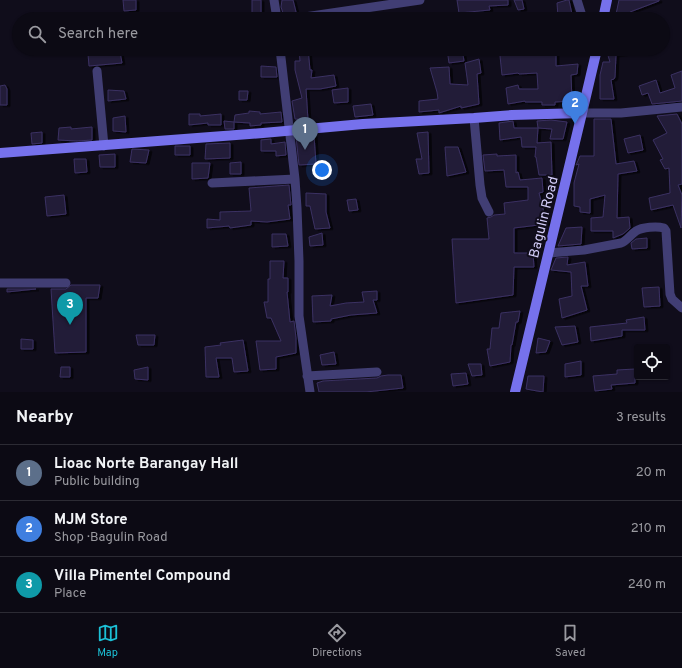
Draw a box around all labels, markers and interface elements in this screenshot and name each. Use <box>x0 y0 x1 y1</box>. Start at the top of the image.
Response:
search box <box>12 12 670 56</box>
icon: search <box>26 23 48 45</box>
text: Search here <box>58 25 138 44</box>
pin: 2 <box>562 91 588 124</box>
pin: 1 <box>292 117 318 150</box>
your location <box>312 160 332 180</box>
street label: Bagulin Road <box>526 175 563 260</box>
pin: 3 <box>57 292 83 325</box>
map controls <box>634 344 670 380</box>
button: locate <box>634 344 670 380</box>
text: Nearby <box>16 407 73 429</box>
text: 3 results <box>616 410 666 426</box>
text: Lioac Norte Barangay Hall <box>54 455 238 474</box>
text: 1 <box>26 465 32 481</box>
text: 20 m <box>636 465 666 481</box>
text: Public building <box>54 474 140 490</box>
text: MJM Store <box>54 511 128 530</box>
text: 2 <box>25 521 33 537</box>
text: 210 m <box>631 521 666 537</box>
text: Shop · Bagulin Road <box>54 530 167 546</box>
text: Villa Pimentel Compound <box>54 567 231 586</box>
text: 3 <box>25 577 33 593</box>
text: 240 m <box>628 577 666 593</box>
text: Place <box>54 586 86 602</box>
tab: Map <box>97 622 119 660</box>
tab: Directions <box>312 622 362 660</box>
tab: Saved <box>555 622 585 660</box>

